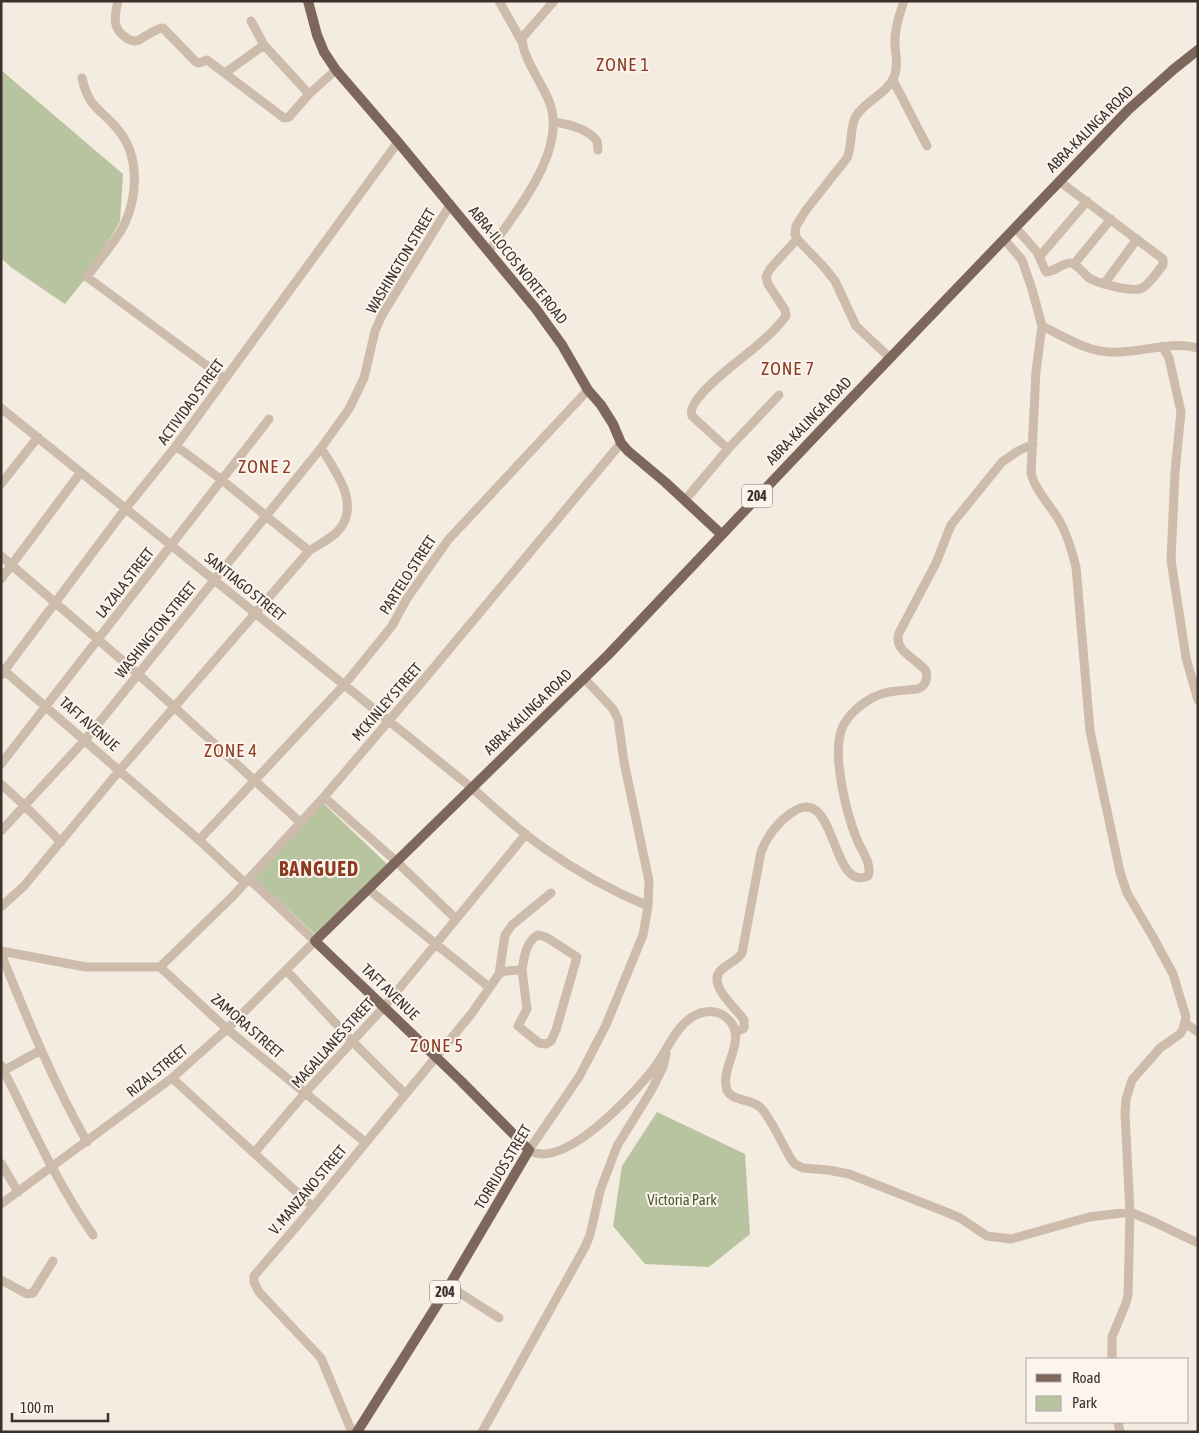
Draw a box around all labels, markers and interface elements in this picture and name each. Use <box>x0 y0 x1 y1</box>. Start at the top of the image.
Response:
district label: ZONE 1 <box>596 54 650 75</box>
street label: ABRA-KALINGA ROAD <box>1043 82 1136 175</box>
street label: ABRA-ILOCOS NORTE ROAD <box>466 202 571 327</box>
street label: WASHINGTON STREET <box>363 205 439 316</box>
street label: ACTIVIDAD STREET <box>154 355 228 448</box>
district label: ZONE 7 <box>761 358 815 379</box>
street label: ABRA-KALINGA ROAD <box>762 373 855 468</box>
district label: ZONE 2 <box>238 456 292 477</box>
road number: 204 <box>742 484 772 508</box>
street label: PARTELO STREET <box>376 532 440 617</box>
street label: LA ZALA STREET <box>92 544 157 621</box>
street label: SANTIAGO STREET <box>202 549 289 625</box>
street label: WASHINGTON STREET <box>111 578 200 681</box>
street label: MCKINLEY STREET <box>348 659 425 744</box>
street label: ABRA-KALINGA ROAD <box>480 665 575 758</box>
street label: TAFT AVENUE <box>56 693 123 754</box>
district label: ZONE 4 <box>204 740 258 761</box>
district label: BANGUED <box>279 857 359 880</box>
street label: TAFT AVENUE <box>358 960 423 1023</box>
street label: ZAMORA STREET <box>208 990 287 1062</box>
street label: MAGALLANES STREET <box>288 994 378 1091</box>
district label: ZONE 5 <box>410 1035 464 1056</box>
street label: RIZAL STREET <box>123 1041 191 1100</box>
street label: TORRIJOS STREET <box>471 1121 535 1212</box>
street label: V. MANZANO STREET <box>265 1141 350 1238</box>
park label: Victoria Park <box>647 1191 717 1208</box>
road number: 204 <box>430 1280 460 1304</box>
legend <box>1026 1358 1189 1423</box>
text: Road <box>1072 1369 1101 1386</box>
scale bar <box>12 1390 109 1422</box>
text: Park <box>1072 1394 1097 1411</box>
text: 100 m <box>20 1399 54 1416</box>

